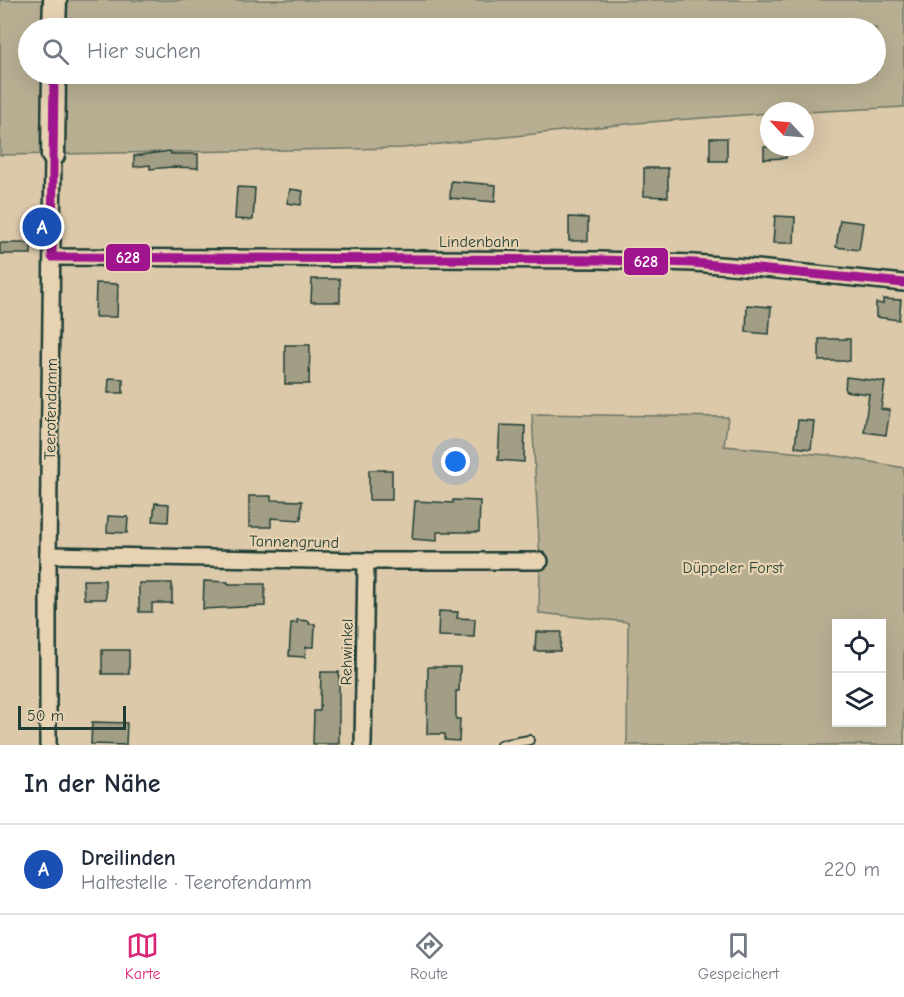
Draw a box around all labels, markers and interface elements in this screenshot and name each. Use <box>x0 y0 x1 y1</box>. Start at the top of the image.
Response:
search box <box>18 18 886 84</box>
icon: search <box>39 35 72 68</box>
text: Hier suchen <box>87 38 201 64</box>
north arrow <box>760 102 814 156</box>
pin: A <box>22 204 62 250</box>
street label: Lindenbahn <box>439 233 519 251</box>
line badge: 628 <box>105 243 151 272</box>
line badge: 628 <box>623 247 669 276</box>
text: 628 <box>116 249 140 267</box>
text: 628 <box>634 253 658 271</box>
street label: Teerofendamm <box>41 358 61 460</box>
your location <box>441 447 470 476</box>
street label: Tannengrund <box>249 532 339 552</box>
park label: Düppeler Forst <box>683 559 784 577</box>
street label: Rehwinkel <box>337 618 357 686</box>
map controls <box>832 619 886 727</box>
button: locate <box>832 619 886 673</box>
button: layers <box>832 673 886 727</box>
scale bar <box>18 703 126 730</box>
text: 50 m <box>27 707 64 725</box>
text: In der Nähe <box>24 769 161 799</box>
text: Dreilinden <box>81 845 176 871</box>
text: A <box>38 858 49 881</box>
text: 220 m <box>824 858 880 881</box>
text: Haltestelle · Teerofendamm <box>81 871 312 894</box>
tab: Karte <box>125 929 160 983</box>
tab: Route <box>410 929 448 983</box>
tab: Gespeichert <box>698 929 779 983</box>

